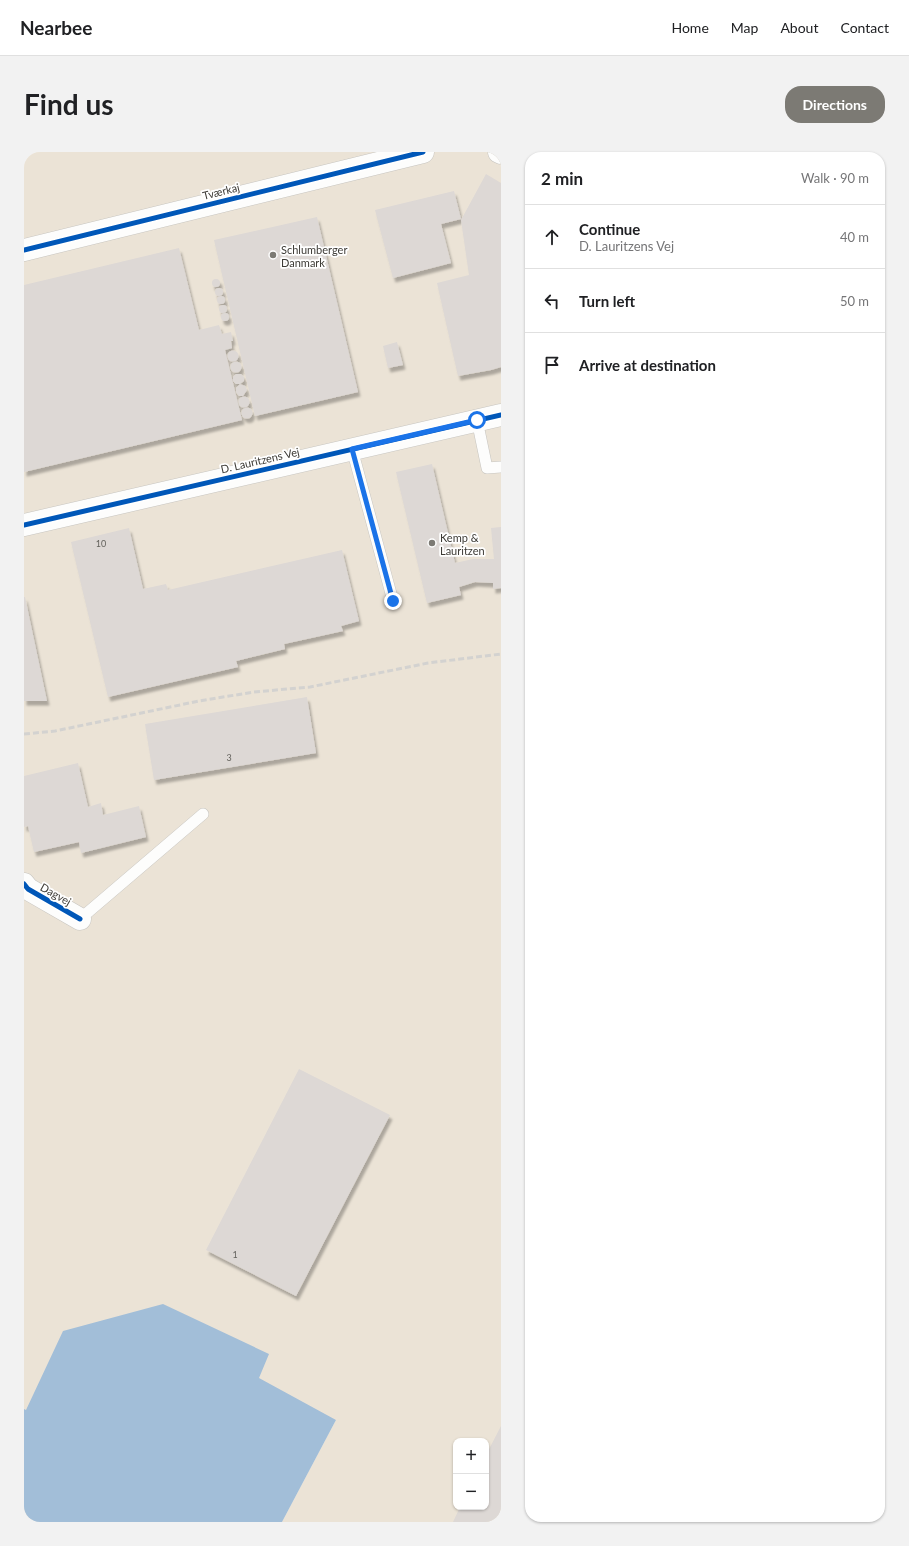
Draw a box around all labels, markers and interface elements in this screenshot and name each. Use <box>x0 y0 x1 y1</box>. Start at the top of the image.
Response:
text: Nearbee <box>20 16 92 39</box>
text: Home <box>671 19 709 36</box>
text: Map <box>731 19 758 36</box>
text: About <box>780 19 818 36</box>
text: Contact <box>840 19 889 36</box>
button: Directions <box>785 86 885 123</box>
text: Find us <box>24 87 114 121</box>
text: 2 min <box>541 168 583 189</box>
text: Walk · 90 m <box>801 170 869 186</box>
street label: Tværkaj <box>201 180 241 202</box>
text: Continue <box>579 220 640 238</box>
icon: ahead <box>541 226 563 248</box>
text: 40 m <box>840 229 869 245</box>
text: D. Lauritzens Vej <box>579 238 674 254</box>
place label: Schlumberger Danmark <box>281 243 347 269</box>
marker: Schlumberger Danmark <box>268 250 278 260</box>
icon: left <box>541 290 563 312</box>
text: Turn left <box>579 292 635 310</box>
text: 50 m <box>840 293 869 309</box>
icon: arrive <box>541 354 563 376</box>
text: Arrive at destination <box>579 356 716 374</box>
route start <box>468 411 486 429</box>
street label: D. Lauritzens Vej <box>219 445 301 475</box>
place label: Kemp & Lauritzen <box>440 531 485 557</box>
house number: 10 <box>96 538 106 549</box>
marker: Kemp & Lauritzen <box>427 538 437 548</box>
route end <box>384 592 402 610</box>
house number: 3 <box>226 752 232 763</box>
street label: Dagvej <box>38 880 74 908</box>
house number: 1 <box>232 1249 238 1260</box>
map controls <box>453 1438 489 1510</box>
button: + <box>453 1438 489 1474</box>
button: − <box>453 1474 489 1510</box>

